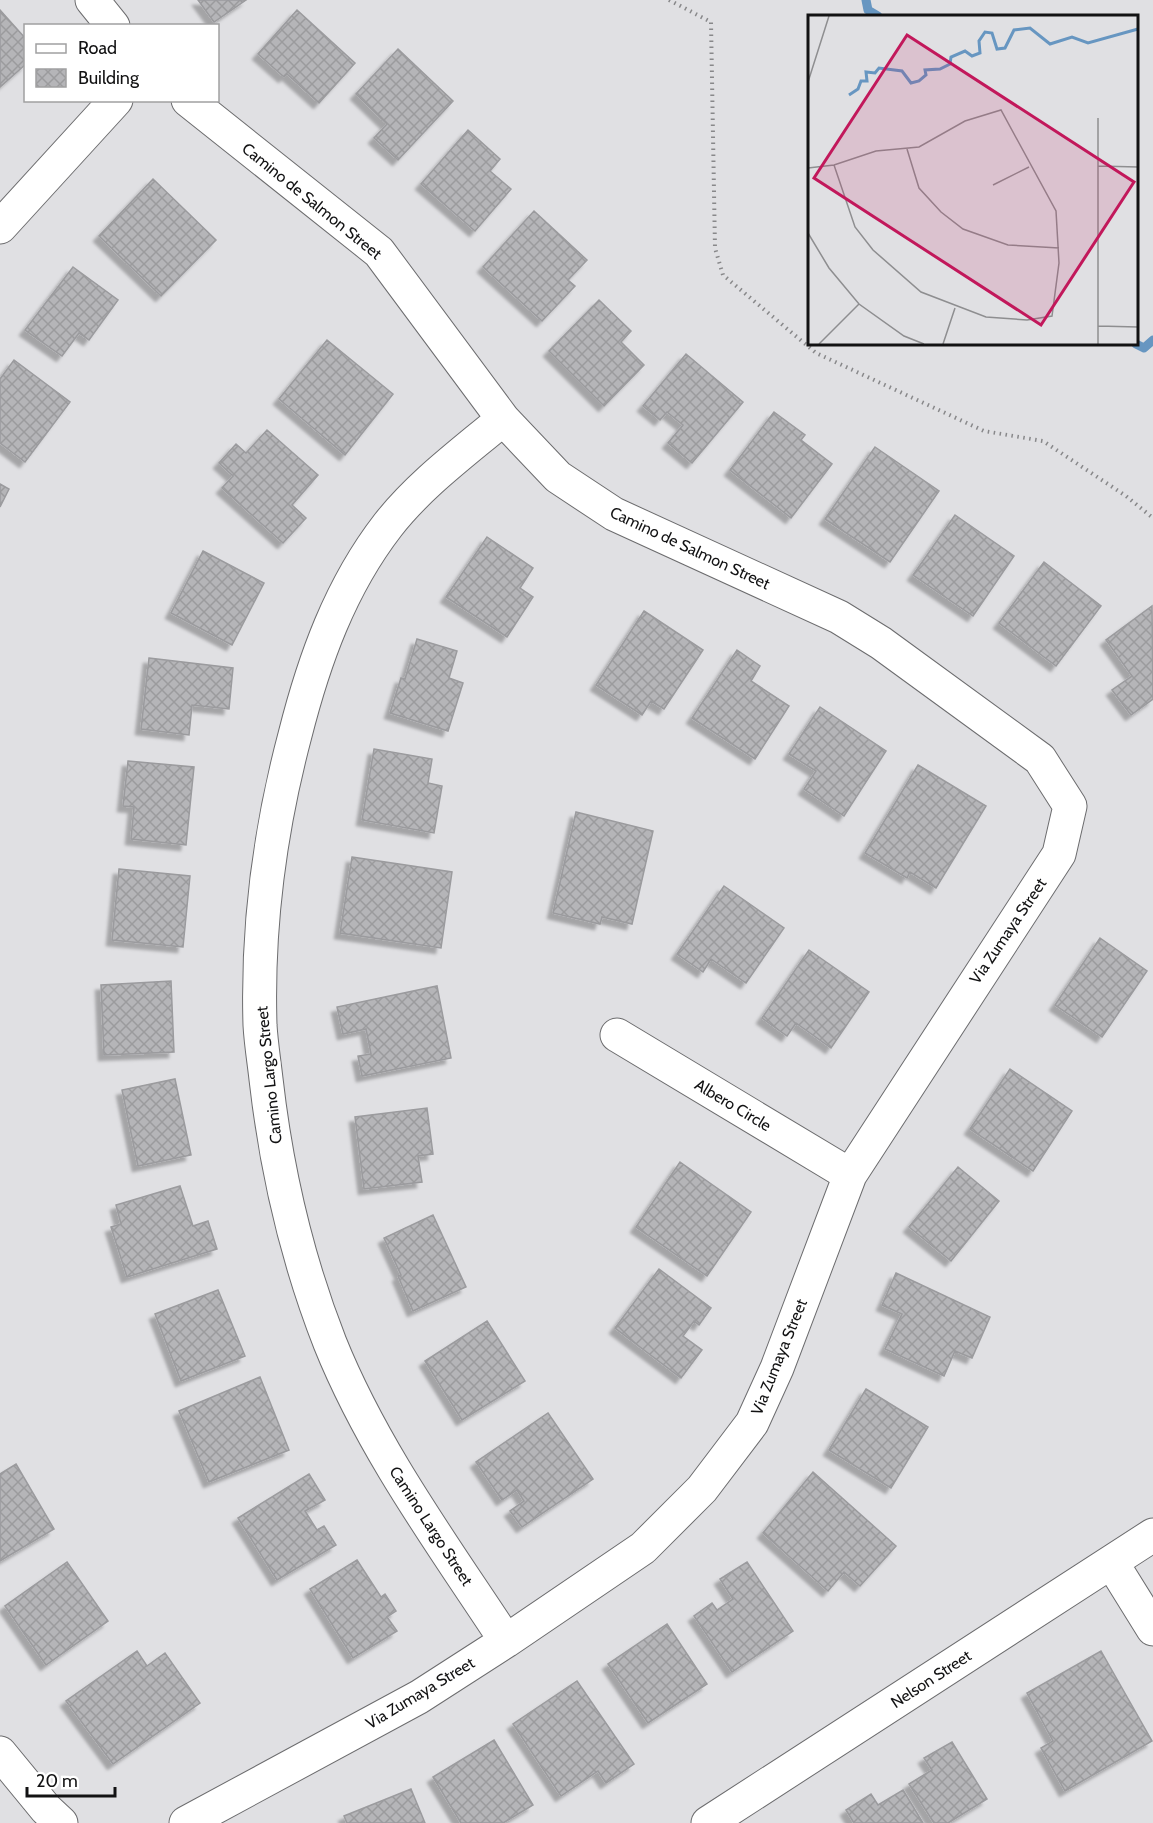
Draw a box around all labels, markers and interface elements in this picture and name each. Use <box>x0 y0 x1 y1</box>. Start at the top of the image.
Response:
inset map <box>808 15 1138 345</box>
legend <box>24 24 219 102</box>
text: Road <box>78 37 117 59</box>
text: Building <box>78 67 140 89</box>
street label: Camino de Salmon Street <box>238 139 386 264</box>
street label: Camino de Salmon Street <box>607 503 774 594</box>
street label: Via Zumaya Street <box>966 874 1051 988</box>
street label: Camino Largo Street <box>252 1005 286 1145</box>
street label: Albero Circle <box>691 1075 775 1135</box>
street label: Via Zumaya Street <box>747 1296 811 1418</box>
street label: Camino Largo Street <box>385 1463 477 1590</box>
street label: Nelson Street <box>887 1646 975 1712</box>
street label: Via Zumaya Street <box>362 1653 478 1733</box>
scale bar <box>27 1760 116 1798</box>
text: 20 m <box>36 1770 78 1792</box>

